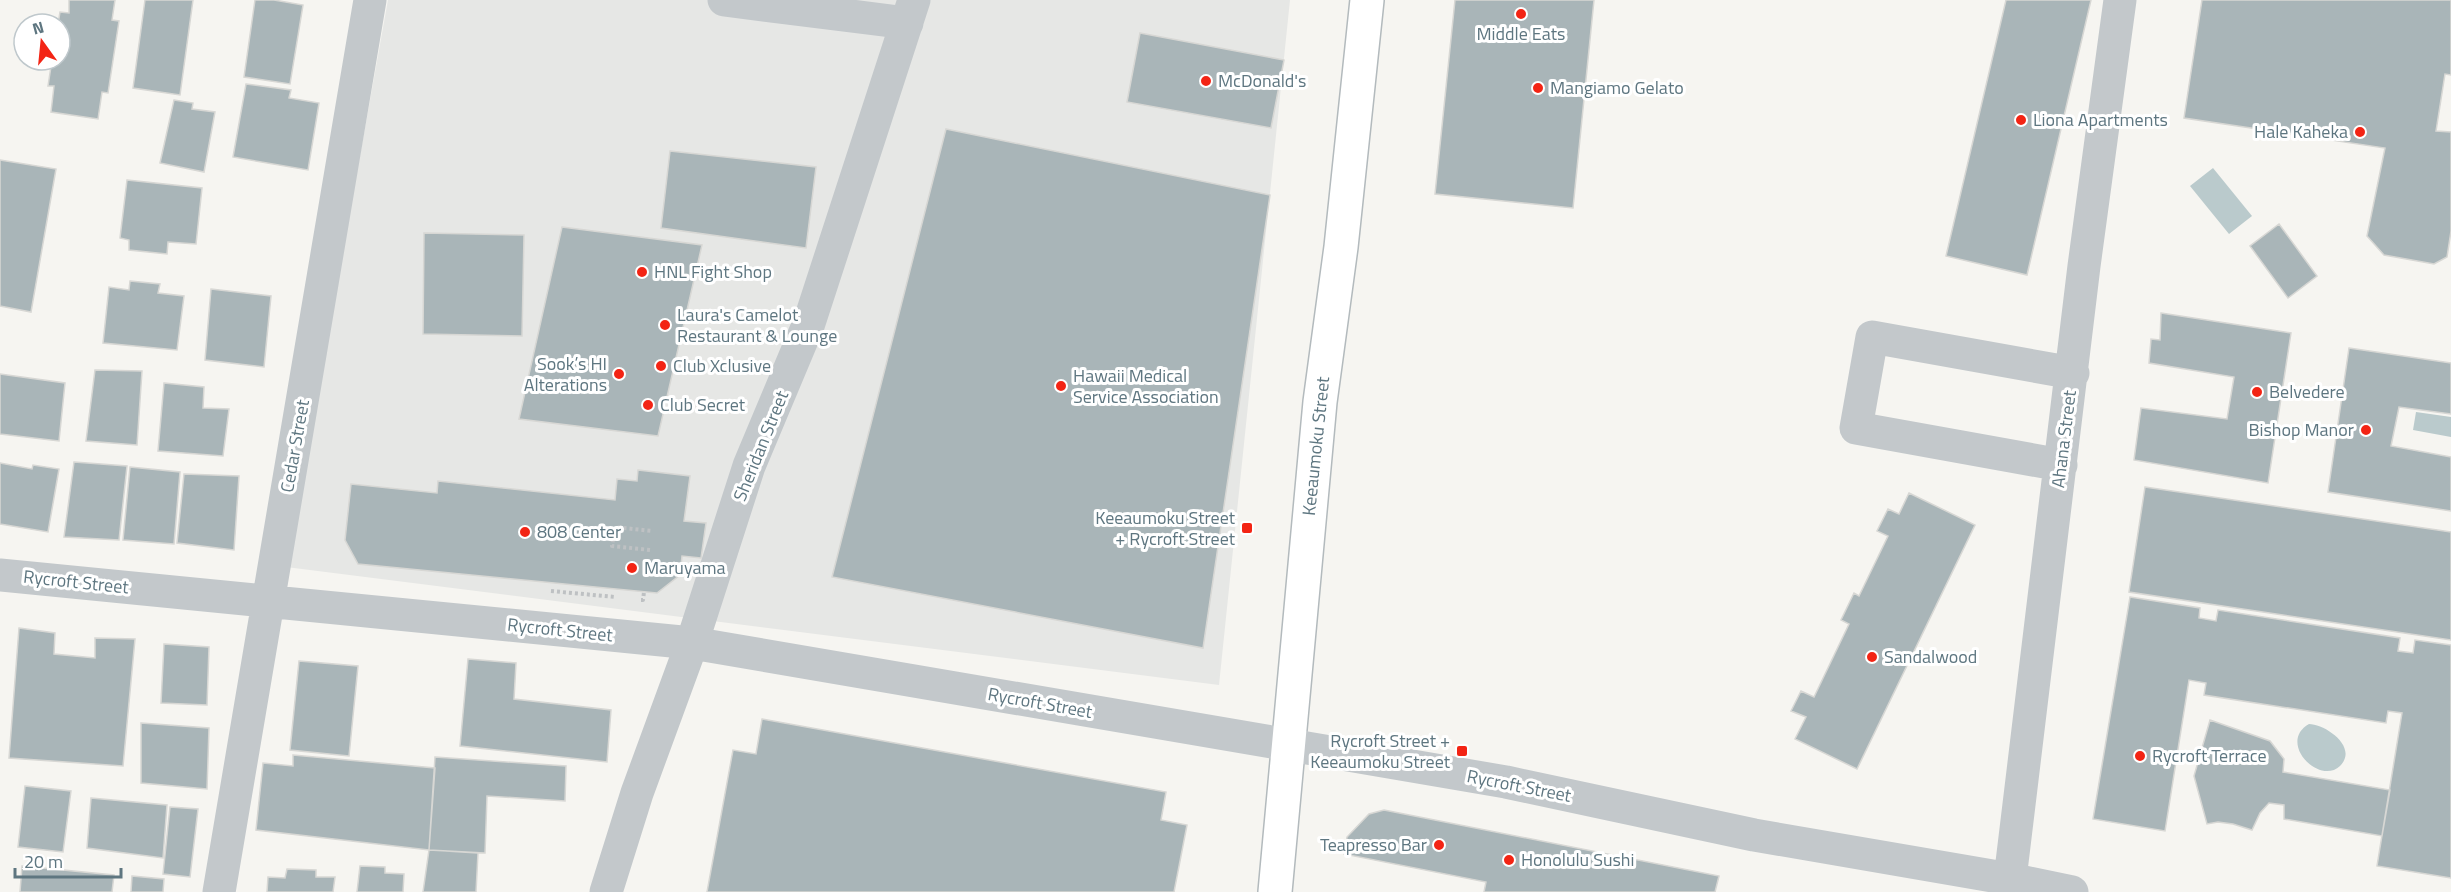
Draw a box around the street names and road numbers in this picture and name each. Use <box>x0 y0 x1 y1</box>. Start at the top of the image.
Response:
street label: Keeaumoku Street <box>1295 374 1336 517</box>
street label: Sheridan Street <box>726 386 795 505</box>
street label: Ahana Street <box>2044 388 2083 489</box>
street label: Cedar Street <box>273 397 316 494</box>
street label: Rycroft Street <box>22 563 131 601</box>
street label: Rycroft Street <box>506 611 615 649</box>
street label: Rycroft Street <box>986 680 1095 725</box>
street label: Rycroft Street <box>1465 762 1574 809</box>

